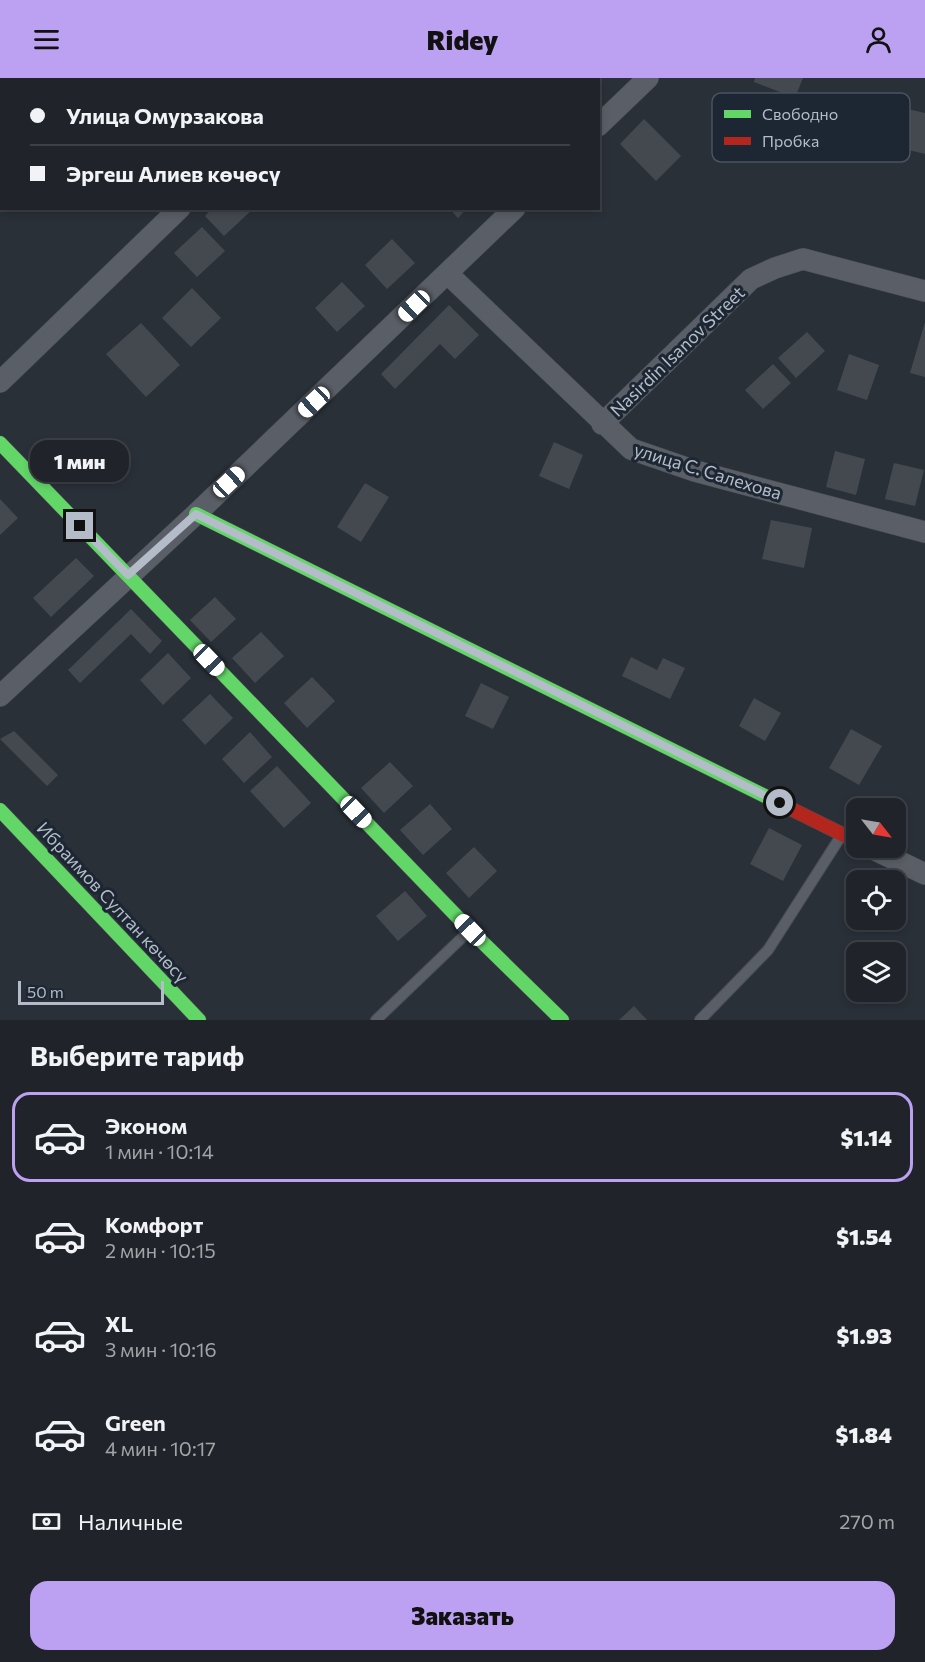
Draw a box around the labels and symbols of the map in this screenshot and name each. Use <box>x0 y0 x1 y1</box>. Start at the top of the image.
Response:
legend <box>712 93 910 162</box>
text: Свободно <box>762 104 838 123</box>
text: Пробка <box>762 131 819 150</box>
street label: Nasirdin Isanov Street <box>605 281 749 421</box>
car <box>395 287 433 325</box>
car <box>295 383 333 421</box>
street label: улица С. Салехова <box>632 438 784 504</box>
callout: 1 мин <box>31 439 130 481</box>
car <box>210 463 248 501</box>
route end <box>66 512 93 539</box>
car <box>190 641 228 679</box>
route start <box>766 789 793 816</box>
car <box>337 793 375 831</box>
north arrow <box>846 798 906 858</box>
street label: Ибраимов Султан көчөсү <box>33 817 193 987</box>
car <box>451 911 489 949</box>
scale bar <box>18 978 164 1006</box>

